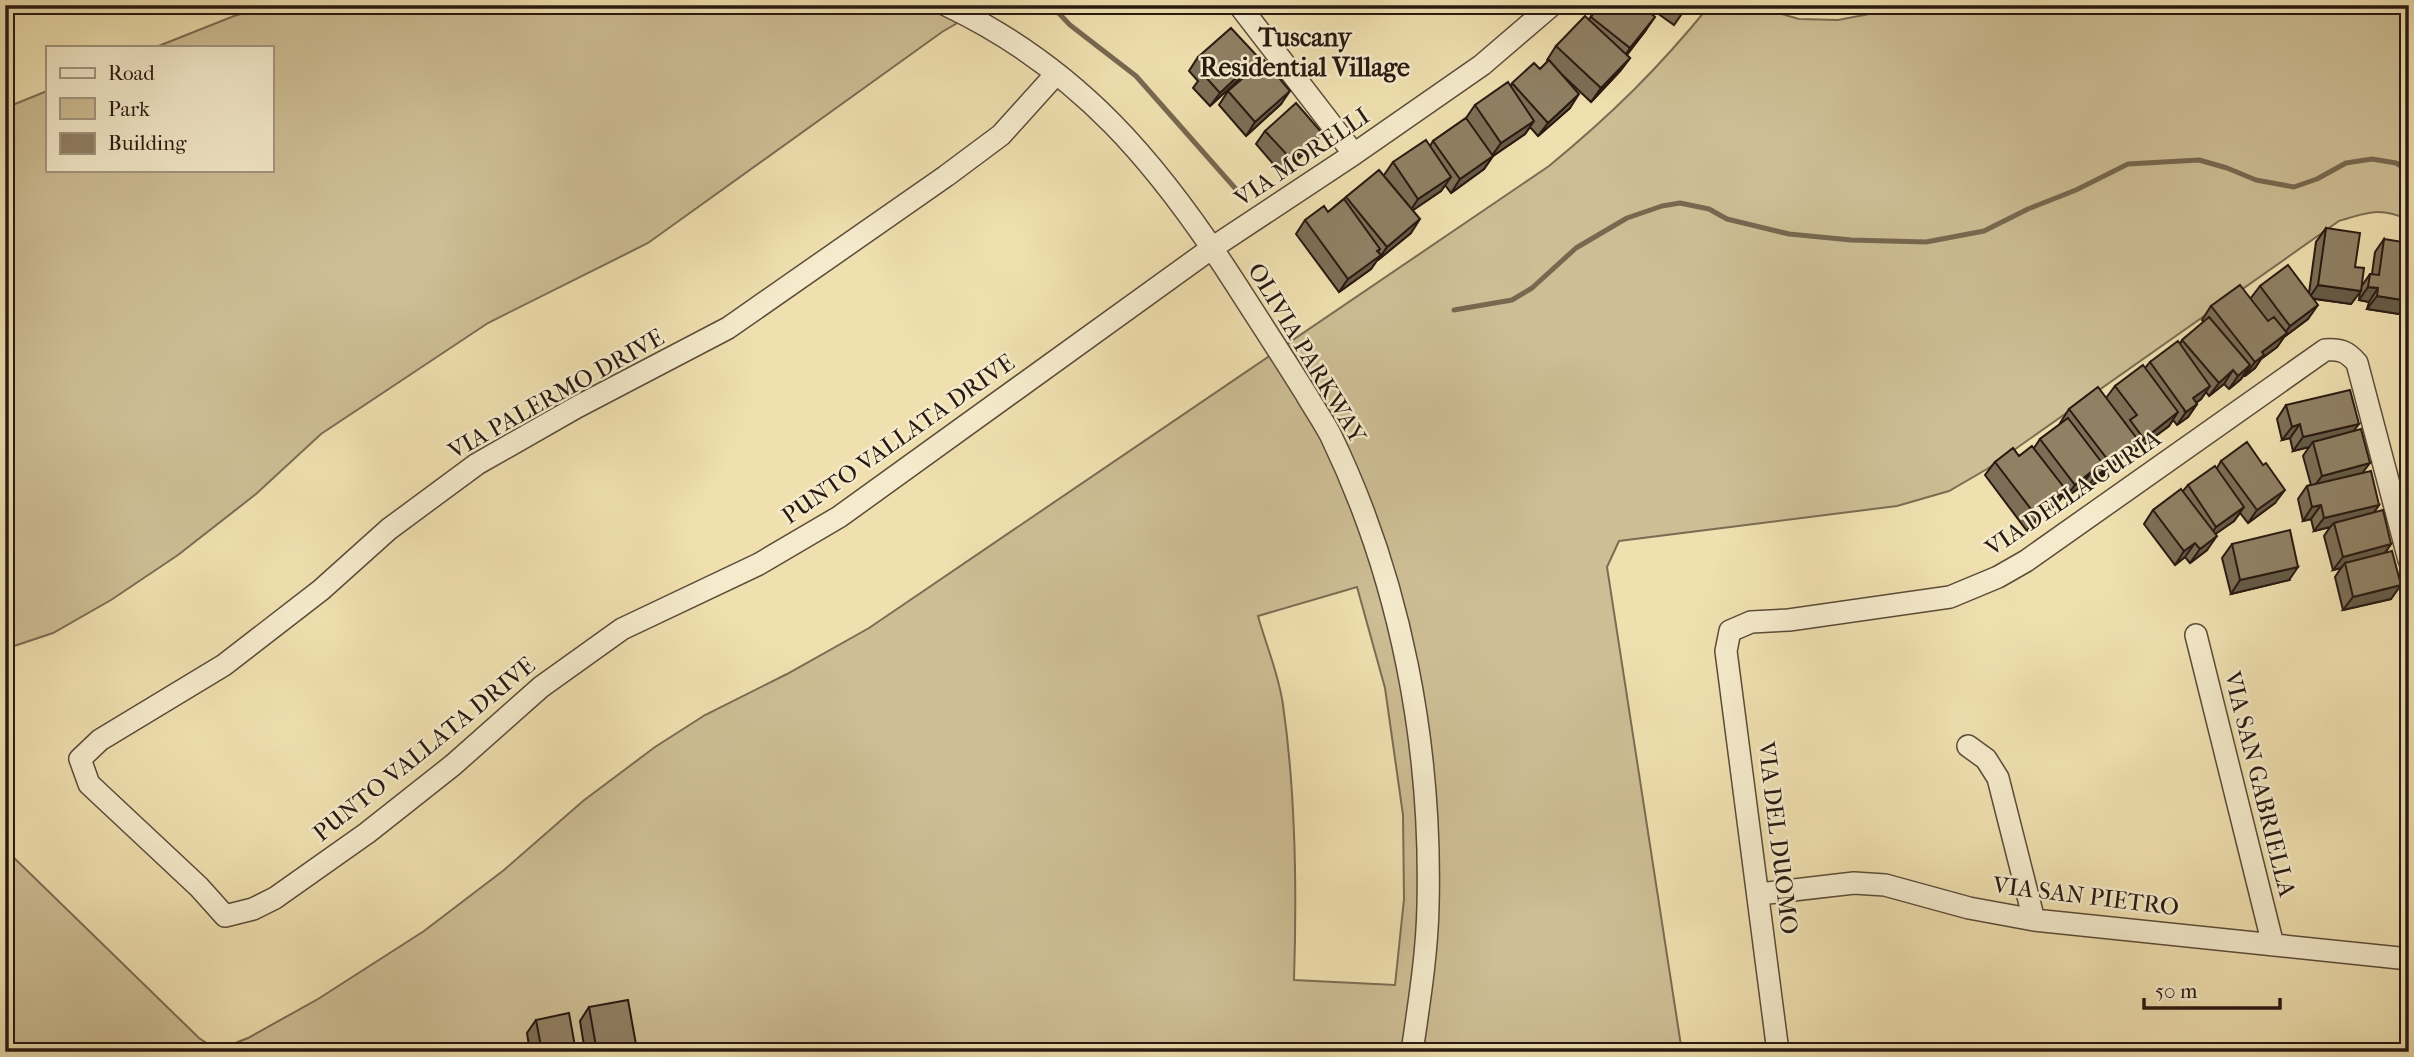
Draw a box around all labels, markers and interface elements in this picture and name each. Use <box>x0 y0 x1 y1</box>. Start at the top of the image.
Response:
district label: Tuscany Residential Village <box>1200 22 1410 83</box>
legend <box>46 46 273 172</box>
text: Road <box>108 61 155 85</box>
text: Park <box>108 97 150 121</box>
street label: VIA MORELLI <box>1228 102 1375 213</box>
text: Building <box>108 131 187 155</box>
street label: OLIVIA PARKWAY <box>1242 258 1372 449</box>
street label: VIA PALERMO DRIVE <box>442 323 669 465</box>
street label: PUNTO VALLATA DRIVE <box>776 348 1020 530</box>
street label: VIA DELLA CURIA <box>1979 424 2166 563</box>
street label: PUNTO VALLATA DRIVE <box>307 651 541 847</box>
street label: VIA SAN GABRIELLA <box>2218 667 2302 900</box>
street label: VIA DEL DUOMO <box>1752 739 1804 936</box>
street label: VIA SAN PIETRO <box>1990 871 2181 921</box>
scale bar <box>2144 966 2281 1010</box>
text: 50 m <box>2155 979 2198 1003</box>

